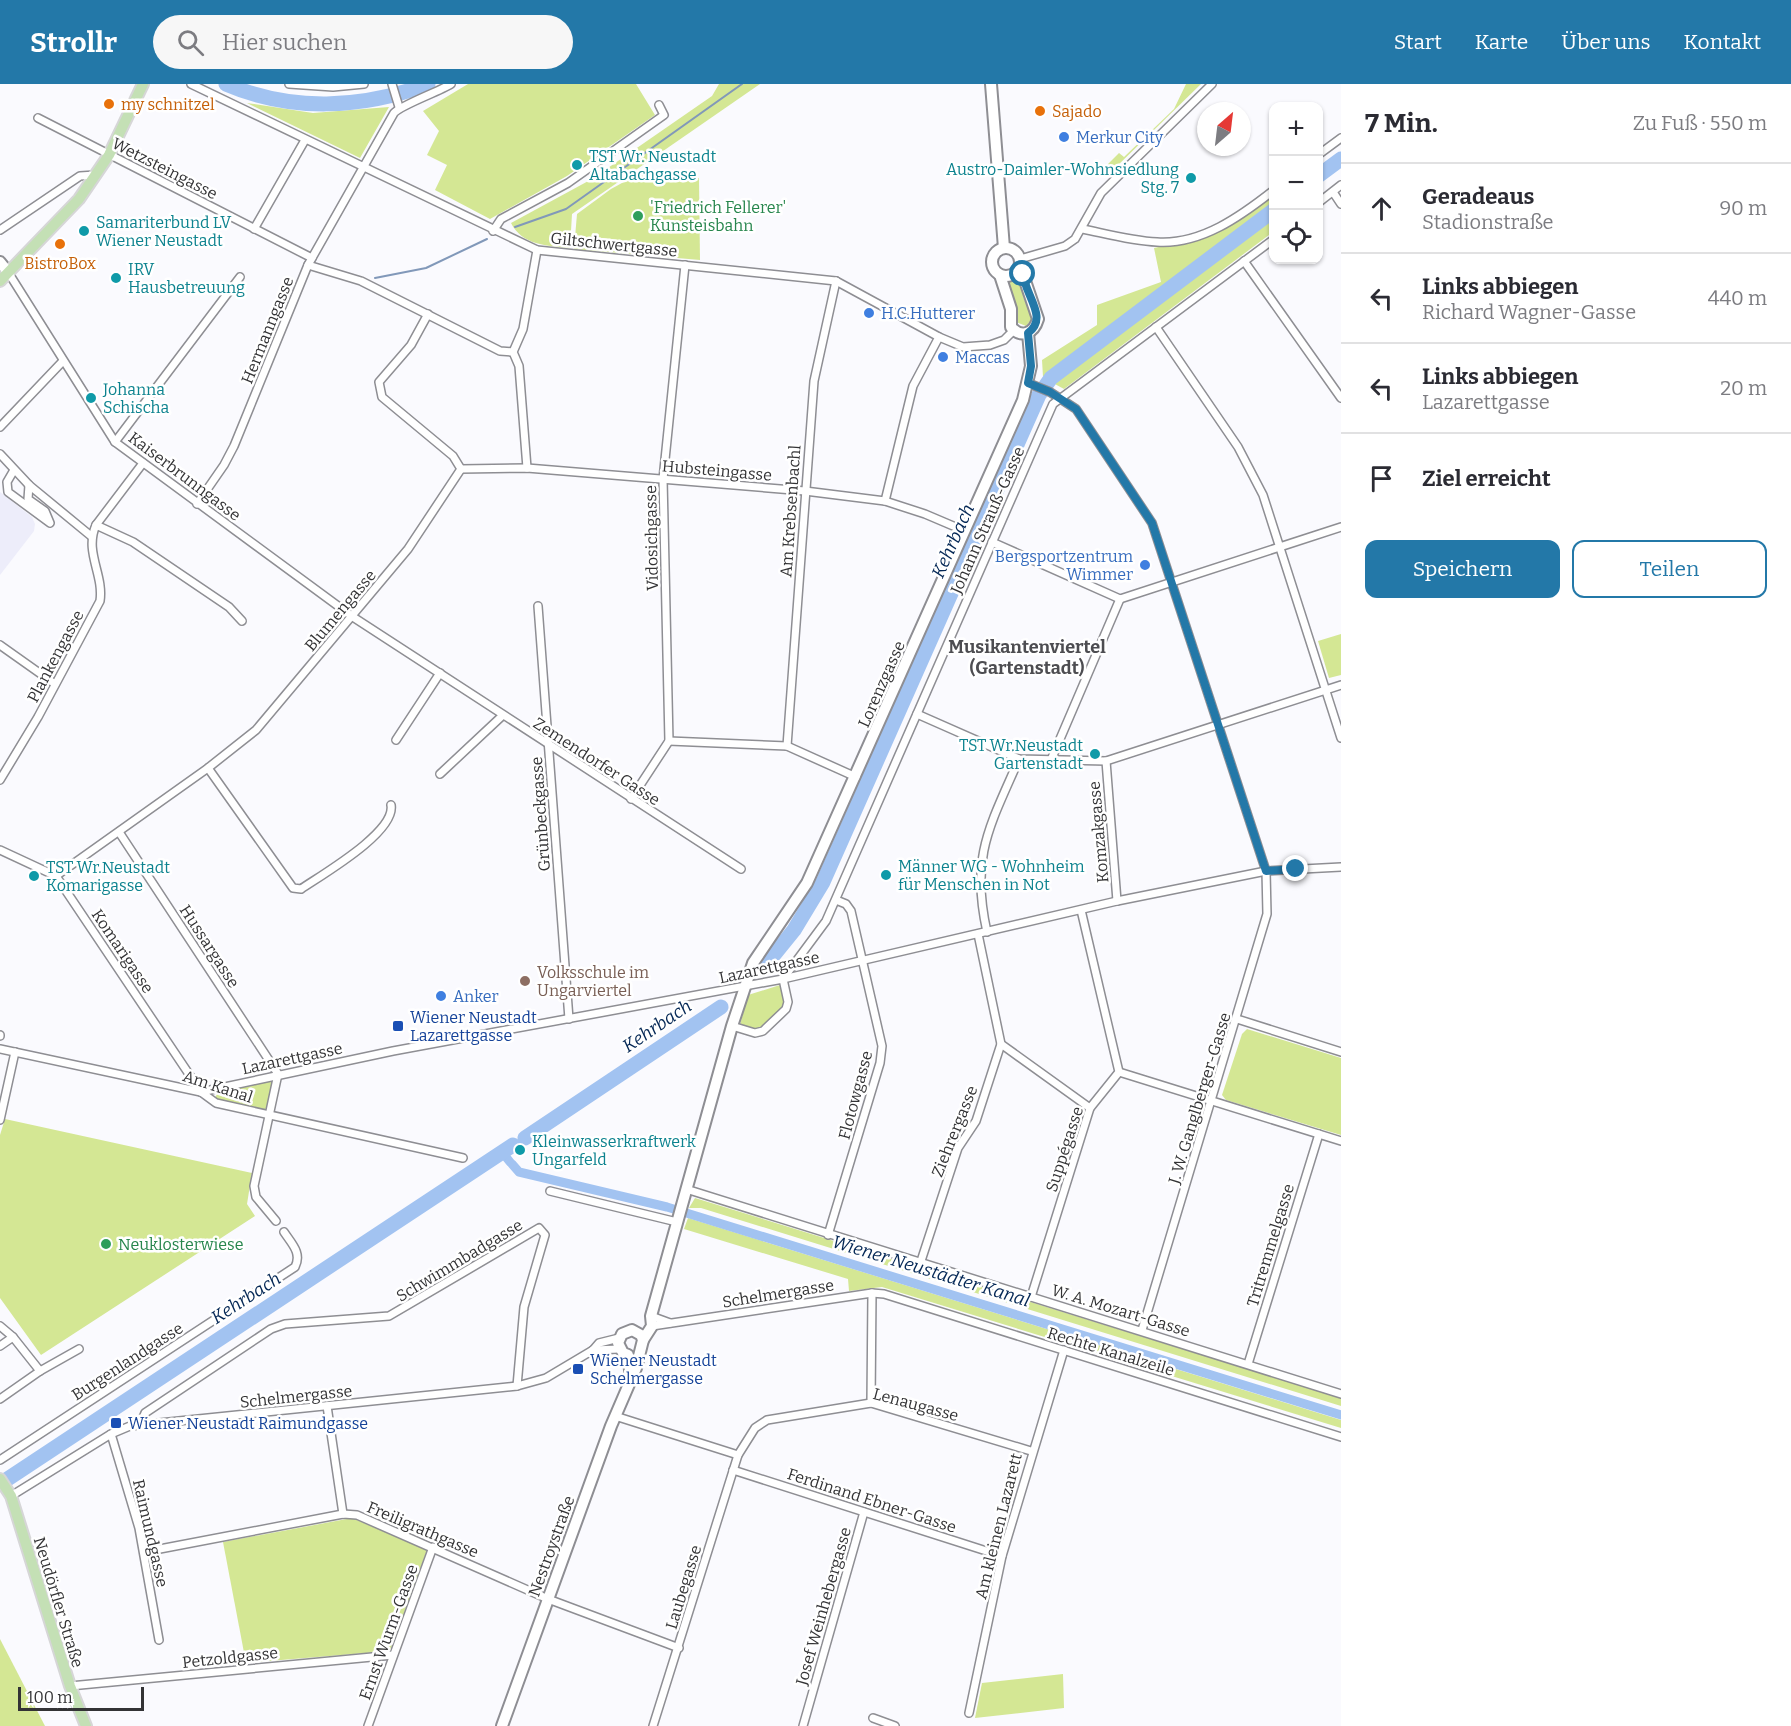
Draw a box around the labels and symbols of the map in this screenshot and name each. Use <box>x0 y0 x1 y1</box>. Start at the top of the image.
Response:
place label: my schnitzel <box>121 95 215 114</box>
marker: my schnitzel <box>102 97 116 111</box>
place label: Sajado <box>1052 102 1102 121</box>
north arrow <box>1197 102 1251 156</box>
marker: Sajado <box>1033 104 1047 118</box>
place label: Merkur City <box>1076 128 1164 147</box>
marker: Merkur City <box>1057 130 1071 144</box>
street label: Wetzsteingasse <box>109 134 221 203</box>
place label: TST Wr. Neustadt Altabachgasse <box>589 147 716 184</box>
marker: TST Wr. Neustadt Altabachgasse <box>570 158 584 172</box>
place label: Austro-Daimler-Wohnsiedlung Stg. 7 <box>946 160 1179 197</box>
marker: Austro-Daimler-Wohnsiedlung Stg. 7 <box>1184 171 1198 185</box>
place label: 'Friedrich Fellerer' Kunsteisbahn <box>650 198 786 235</box>
marker: 'Friedrich Fellerer' Kunsteisbahn <box>631 209 645 223</box>
place label: Samariterbund LV Wiener Neustadt <box>96 213 232 250</box>
marker: Samariterbund LV Wiener Neustadt <box>77 224 91 238</box>
street label: Giltschwertgasse <box>550 228 678 261</box>
marker: BistroBox <box>53 237 67 251</box>
place label: BistroBox <box>24 254 96 273</box>
place label: IRV Hausbetreuung <box>128 260 245 297</box>
route start <box>1009 260 1035 286</box>
marker: IRV Hausbetreuung <box>109 271 123 285</box>
street label: Hermanngasse <box>237 274 298 387</box>
place label: H.C.Hutterer <box>881 304 975 323</box>
marker: H.C.Hutterer <box>862 306 876 320</box>
place label: Maccas <box>955 348 1010 367</box>
marker: Maccas <box>936 350 950 364</box>
place label: Johanna Schischa <box>102 380 170 417</box>
marker: Johanna Schischa <box>84 391 98 405</box>
street label: Kaiserbrunngasse <box>125 428 244 525</box>
street label: Am Krebsenbachl <box>776 444 805 578</box>
street label: Johann Strauß-Gasse <box>946 444 1028 598</box>
street label: Hubsteingasse <box>661 456 773 485</box>
street label: Vidosichgasse <box>641 485 662 591</box>
water label: Kehrbach <box>927 501 979 581</box>
place label: Bergsportzentrum Wimmer <box>995 547 1133 584</box>
marker: Bergsportzentrum Wimmer <box>1138 558 1152 572</box>
street label: Blumengasse <box>301 566 380 655</box>
street label: Plankengasse <box>23 607 88 706</box>
district label: Musikantenviertel (Gartenstadt) <box>948 636 1106 679</box>
street label: Lorenzgasse <box>854 638 909 730</box>
street label: Zemendorfer Gasse <box>530 713 664 809</box>
place label: TST Wr.Neustadt Gartenstadt <box>959 736 1083 773</box>
marker: TST Wr.Neustadt Gartenstadt <box>1088 747 1102 761</box>
street label: Grünbeckgasse <box>527 756 554 872</box>
street label: Komzakgasse <box>1085 780 1112 883</box>
route end <box>1282 855 1308 881</box>
place label: Männer WG - Wohnheim für Menschen in Not <box>898 857 1084 894</box>
place label: TST Wr.Neustadt Komarigasse <box>46 858 170 895</box>
marker: Männer WG - Wohnheim für Menschen in Not <box>879 868 893 882</box>
marker: TST Wr.Neustadt Komarigasse <box>27 869 41 883</box>
street label: Hussargasse <box>176 901 243 991</box>
street label: Komarigasse <box>88 906 158 997</box>
street label: Lazarettgasse <box>717 948 821 987</box>
place label: Volksschule im Ungarviertel <box>537 963 649 1000</box>
marker: Volksschule im Ungarviertel <box>518 974 532 988</box>
place label: Anker <box>453 987 499 1006</box>
marker: Anker <box>434 989 448 1003</box>
water label: Kehrbach <box>618 995 696 1057</box>
place label: Wiener Neustadt Lazarettgasse <box>410 1008 537 1045</box>
street label: J. W. Ganglberger-Gasse <box>1164 1010 1235 1187</box>
marker: Wiener Neustadt Lazarettgasse <box>391 1019 405 1033</box>
street label: Lazarettgasse <box>240 1039 344 1078</box>
street label: Flotowgasse <box>835 1049 876 1142</box>
street label: Am Kanal <box>180 1066 256 1107</box>
street label: Ziehrergasse <box>927 1083 981 1180</box>
street label: Suppégasse <box>1042 1104 1087 1194</box>
place label: Kleinwasserkraftwerk Ungarfeld <box>532 1132 696 1169</box>
marker: Kleinwasserkraftwerk Ungarfeld <box>513 1143 527 1157</box>
street label: Tritremmelgasse <box>1243 1181 1298 1309</box>
street label: Schwimmbadgasse <box>393 1215 526 1306</box>
water label: Wiener Neustädter Kanal <box>829 1230 1033 1312</box>
place label: Neuklosterwiese <box>118 1235 243 1254</box>
marker: Neuklosterwiese <box>99 1237 113 1251</box>
water label: Kehrbach <box>207 1267 285 1329</box>
street label: Schelmergasse <box>721 1275 835 1312</box>
street label: W. A. Mozart-Gasse <box>1049 1280 1192 1341</box>
street label: Burgenlandgasse <box>68 1318 186 1404</box>
street label: Rechte Kanalzeile <box>1045 1323 1177 1380</box>
place label: Wiener Neustadt Schelmergasse <box>590 1351 717 1388</box>
marker: Wiener Neustadt Schelmergasse <box>571 1362 585 1376</box>
street label: Schelmergasse <box>239 1381 353 1412</box>
street label: Lenaugasse <box>871 1384 961 1425</box>
place label: Wiener Neustadt Raimundgasse <box>128 1414 368 1433</box>
marker: Wiener Neustadt Raimundgasse <box>109 1416 123 1430</box>
street label: Am kleinen Lazarett <box>971 1451 1026 1601</box>
street label: Ferdinand Ebner-Gasse <box>785 1464 959 1537</box>
street label: Raimundgasse <box>129 1477 172 1589</box>
street label: Nestroystraße <box>524 1493 579 1599</box>
street label: Freiligrathgasse <box>364 1497 482 1562</box>
street label: Josef Weinhebergasse <box>792 1525 855 1688</box>
street label: Neudörfler Straße <box>30 1535 87 1670</box>
street label: Laubegasse <box>662 1543 705 1631</box>
street label: Ernst Wurm-Gasse <box>355 1562 422 1702</box>
street label: Petzoldgasse <box>181 1643 279 1672</box>
scale bar <box>18 1684 144 1712</box>

